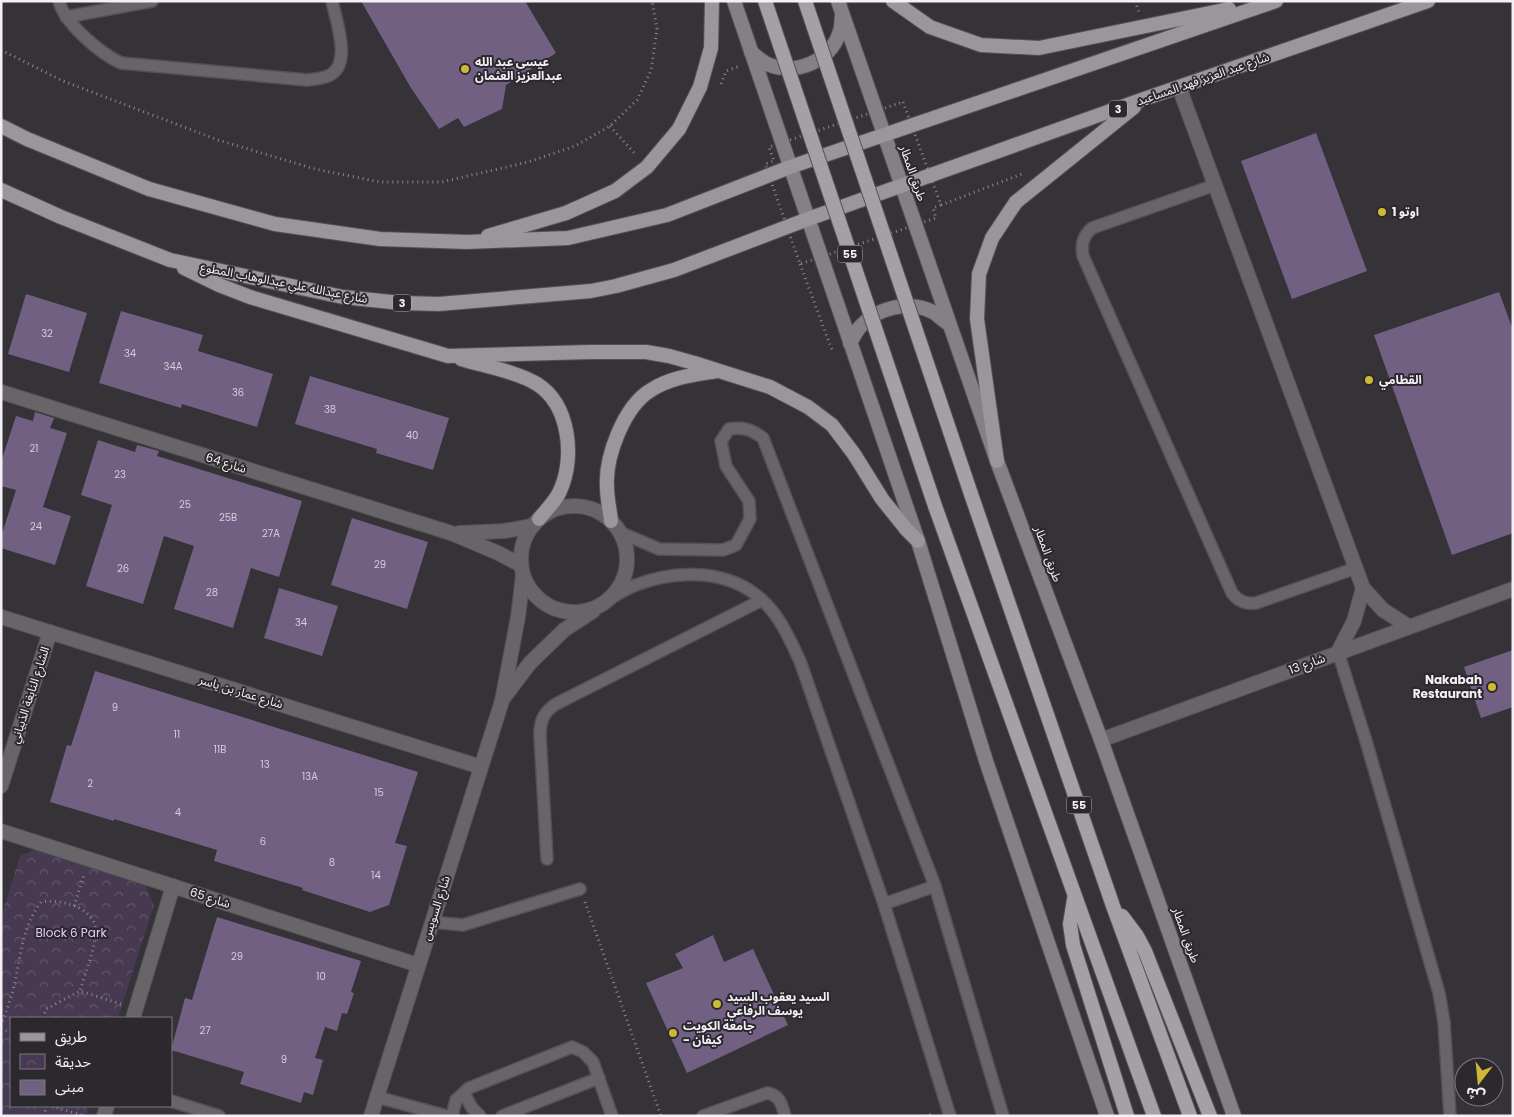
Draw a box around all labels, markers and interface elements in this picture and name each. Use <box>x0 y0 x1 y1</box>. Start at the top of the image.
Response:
street label: شارع عبد العزيز فهد المساعيد <box>1134 48 1272 110</box>
place label: عيسى عبد الله عبدالعزيز العثمان <box>475 53 563 84</box>
marker: عيسى عبد الله عبدالعزيز العثمان <box>459 63 471 75</box>
road number: 3 <box>1109 100 1127 118</box>
street label: طريق المطار <box>896 142 931 203</box>
place label: اوتو 1 <box>1392 203 1419 220</box>
marker: اوتو 1 <box>1376 206 1388 218</box>
road number: 55 <box>838 245 862 262</box>
street label: شارع عبدالله علي عبدالوهاب المطوع <box>199 258 369 309</box>
road number: 3 <box>393 294 411 312</box>
house number: 32 <box>41 326 53 341</box>
house number: 34 <box>124 346 136 361</box>
house number: 34A <box>164 359 183 374</box>
place label: القطامي <box>1379 371 1422 390</box>
marker: القطامي <box>1363 374 1375 386</box>
house number: 36 <box>232 385 244 400</box>
house number: 38 <box>324 402 336 417</box>
house number: 40 <box>406 428 418 443</box>
house number: 21 <box>30 441 38 456</box>
street label: شارع 64 <box>203 448 249 478</box>
house number: 23 <box>114 467 126 482</box>
house number: 25 <box>179 497 191 512</box>
house number: 25B <box>219 510 237 525</box>
house number: 24 <box>30 519 42 534</box>
street label: طريق المطار <box>1030 523 1066 584</box>
house number: 27A <box>262 526 280 541</box>
house number: 29 <box>374 557 386 572</box>
house number: 26 <box>117 561 129 576</box>
house number: 28 <box>206 585 218 600</box>
house number: 34 <box>295 615 307 630</box>
street label: الشارع النابغة الذبياني <box>6 644 55 746</box>
street label: شارع 13 <box>1286 649 1328 679</box>
street label: شارع عمار بن ياسر <box>196 670 285 713</box>
place label: Nakabah Restaurant <box>1413 671 1482 702</box>
marker: Nakabah Restaurant <box>1486 681 1498 693</box>
house number: 9 <box>112 700 118 715</box>
house number: 11 <box>174 727 180 742</box>
house number: 11B <box>214 742 226 757</box>
house number: 13 <box>260 757 270 772</box>
house number: 13A <box>302 769 318 784</box>
house number: 2 <box>87 776 93 791</box>
house number: 15 <box>374 785 384 800</box>
road number: 55 <box>1066 796 1092 814</box>
house number: 4 <box>175 805 181 820</box>
house number: 6 <box>260 834 266 849</box>
house number: 8 <box>329 855 335 870</box>
house number: 14 <box>371 868 381 883</box>
street label: شارع السويس <box>417 873 455 943</box>
street label: شارع 65 <box>187 883 233 913</box>
street label: طريق المطار <box>1168 904 1204 965</box>
park label: Block 6 Park <box>35 924 107 941</box>
house number: 29 <box>231 949 243 964</box>
house number: 10 <box>316 969 326 984</box>
place label: السيد يعقوب السيد يوسف الرفاعي <box>727 988 830 1021</box>
marker: السيد يعقوب السيد يوسف الرفاعي <box>711 998 723 1010</box>
legend <box>10 1017 172 1107</box>
place label: جامعة الكويت - كيفان <box>683 1017 755 1048</box>
house number: 27 <box>199 1023 211 1038</box>
text: طريق <box>55 1026 87 1047</box>
marker: جامعة الكويت - كيفان <box>667 1027 679 1039</box>
text: حديقة <box>55 1051 91 1072</box>
house number: 9 <box>281 1052 287 1067</box>
north arrow <box>1454 1057 1504 1107</box>
text: مبنى <box>55 1076 84 1097</box>
text: ش <box>1463 1082 1487 1107</box>

